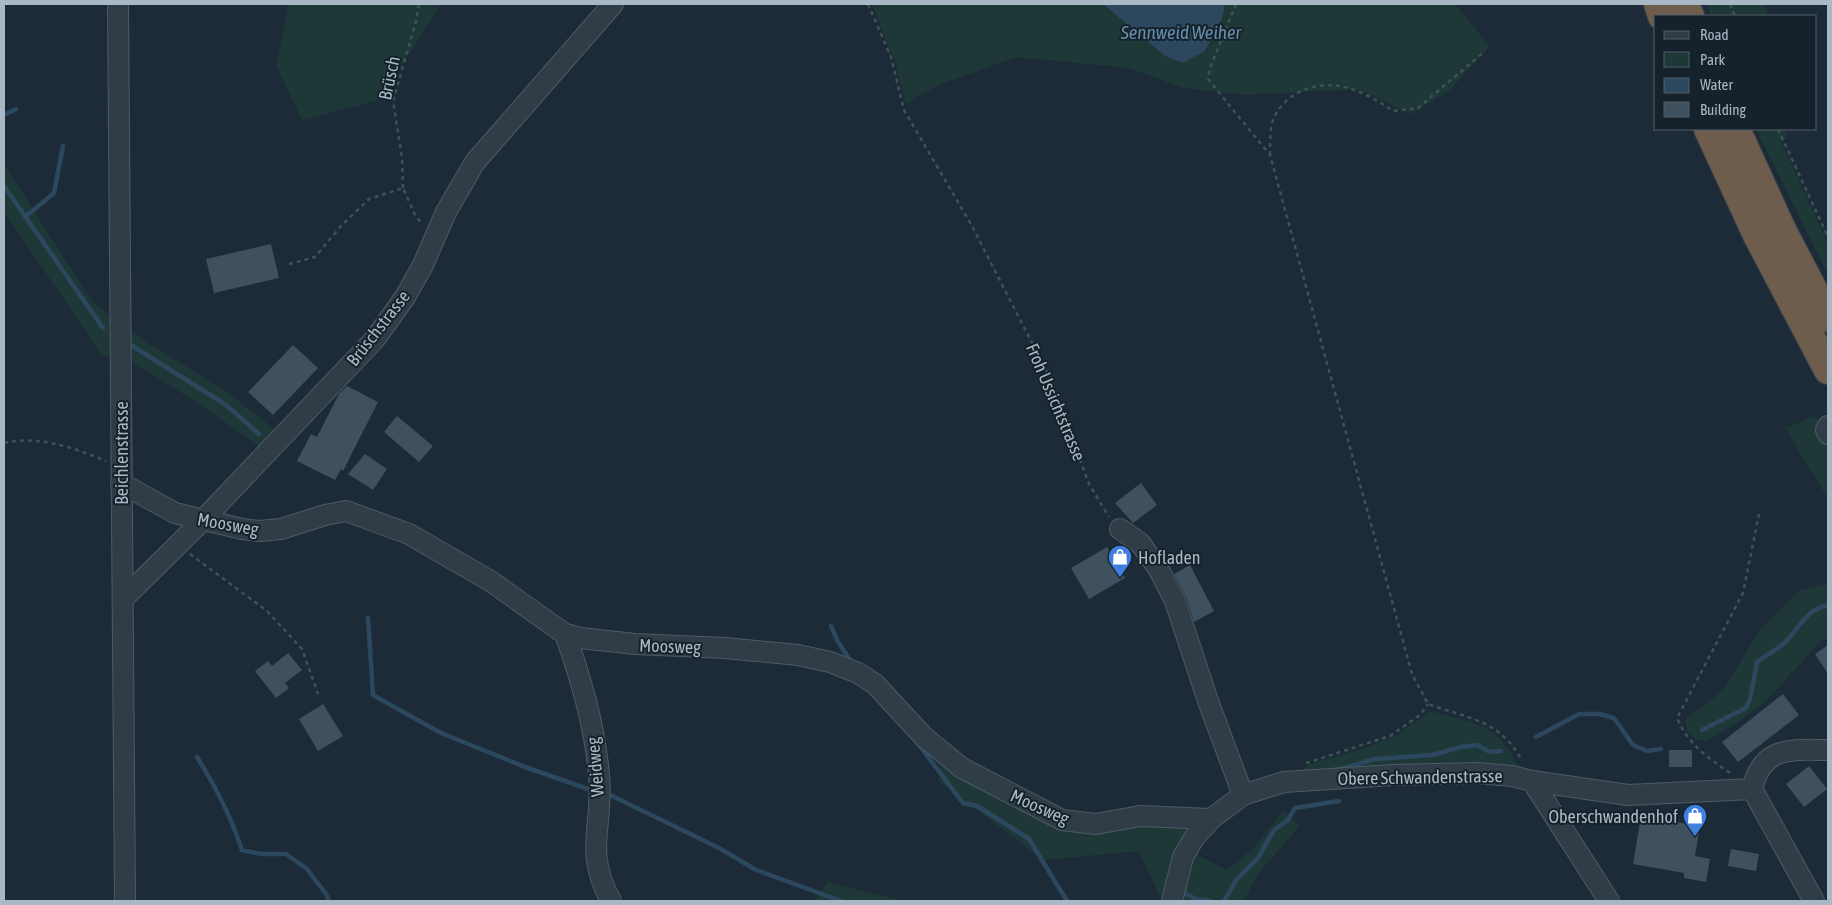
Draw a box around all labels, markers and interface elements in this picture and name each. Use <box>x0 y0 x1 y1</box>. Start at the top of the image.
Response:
legend <box>1654 15 1817 130</box>
water label: Sennweid Weiher <box>1120 21 1243 43</box>
text: Road <box>1700 26 1729 43</box>
text: Park <box>1700 51 1725 68</box>
street label: Brüsch <box>374 54 404 102</box>
text: Water <box>1700 76 1733 93</box>
text: Building <box>1700 101 1746 118</box>
street label: Brüschstrasse <box>342 286 414 370</box>
street label: Froh Ussichtstrasse <box>1022 340 1090 464</box>
street label: Beichlenstrasse <box>111 401 132 505</box>
street label: Moosweg <box>196 508 261 540</box>
shop icon: Hofladen <box>1107 544 1133 578</box>
place label: Hofladen <box>1138 547 1200 568</box>
street label: Moosweg <box>639 634 702 658</box>
street label: Weidweg <box>582 736 608 798</box>
street label: Obere Schwandenstrasse <box>1337 765 1503 789</box>
street label: Moosweg <box>1007 785 1073 829</box>
shop icon: Oberschwandenhof <box>1682 803 1708 837</box>
place label: Oberschwandenhof <box>1548 806 1678 827</box>

